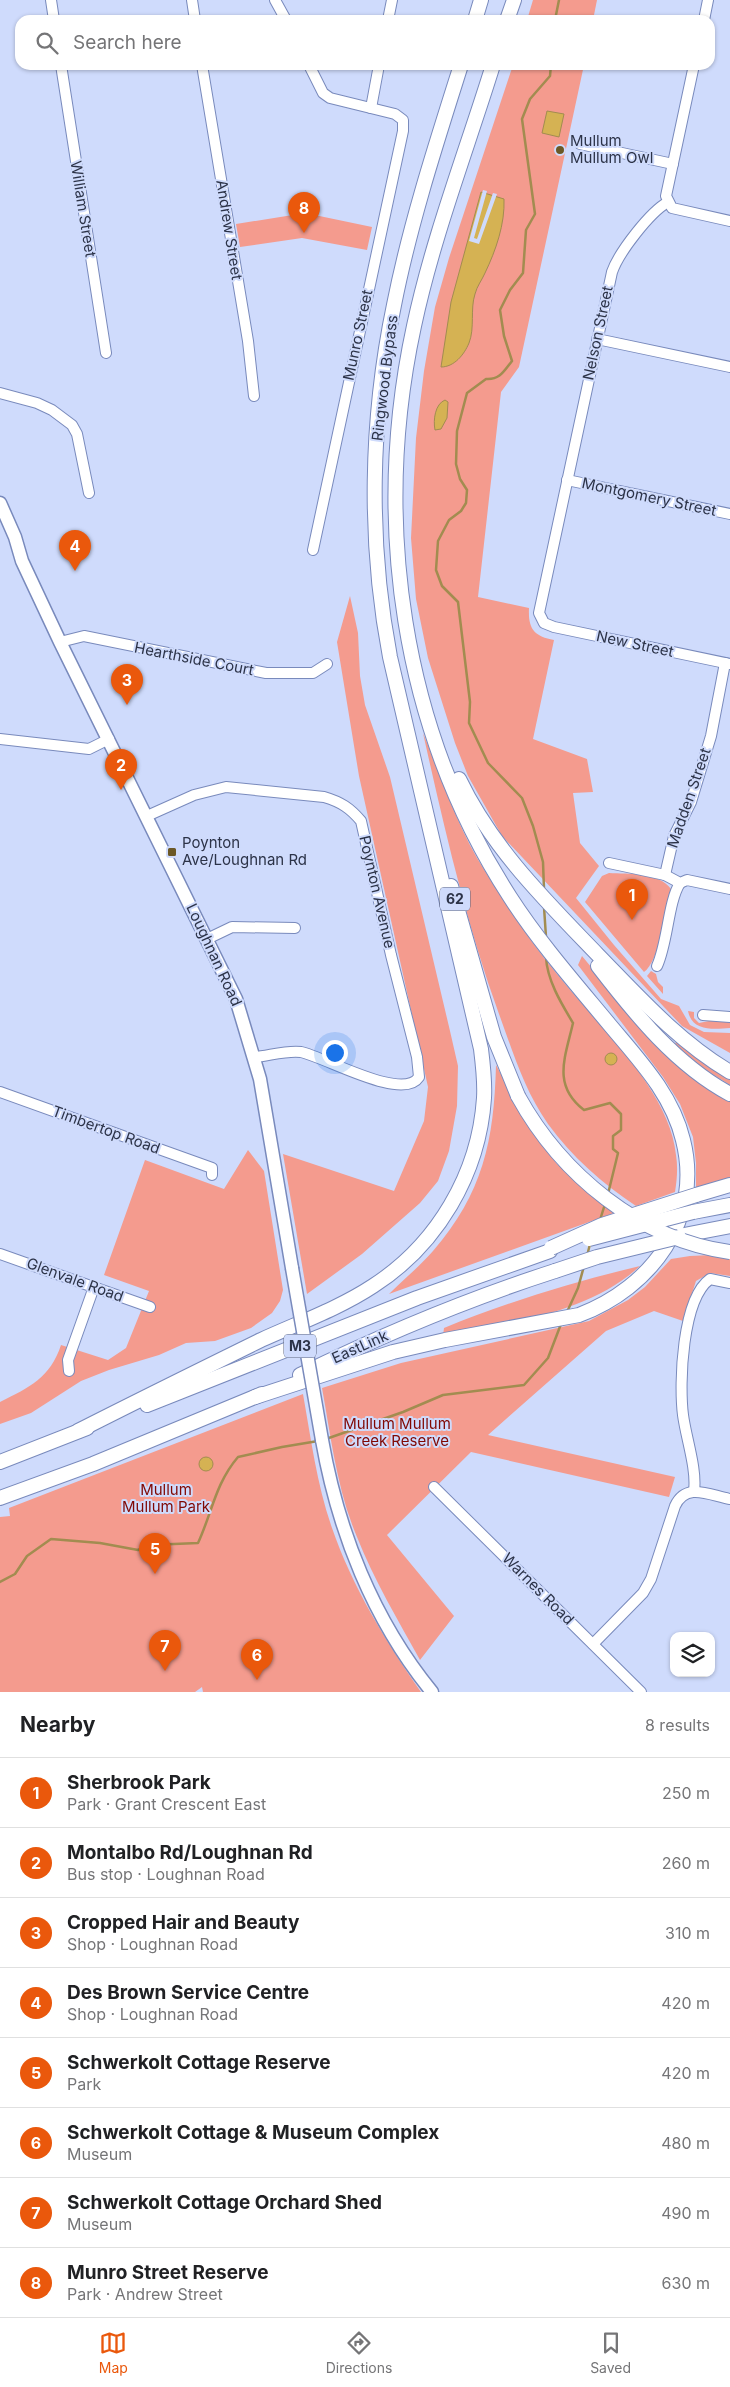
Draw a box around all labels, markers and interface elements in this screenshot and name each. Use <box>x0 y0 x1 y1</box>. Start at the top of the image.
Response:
search box <box>15 15 715 70</box>
icon: search <box>33 29 61 57</box>
text: Search here <box>73 31 182 54</box>
place label: Mullum Mullum Owl <box>570 131 653 167</box>
marker: Mullum Mullum Owl <box>554 144 566 156</box>
street label: William Street <box>66 159 101 259</box>
street label: Andrew Street <box>212 179 247 281</box>
pin: 8 <box>288 192 320 233</box>
street label: Nelson Street <box>578 284 617 382</box>
street label: Munro Street <box>339 288 376 382</box>
street label: Ringwood Bypass <box>367 314 402 442</box>
street label: Montgomery Street <box>580 473 718 520</box>
pin: 4 <box>59 530 91 571</box>
street label: New Street <box>595 626 676 661</box>
street label: Hearthside Court <box>133 638 256 679</box>
pin: 3 <box>111 664 143 705</box>
street label: Madden Street <box>663 745 715 850</box>
pin: 2 <box>105 749 137 790</box>
place label: Poynton Ave/Loughnan Rd <box>182 833 307 869</box>
street label: Poynton Avenue <box>355 834 400 950</box>
marker: Poynton Ave/Loughnan Rd <box>166 846 178 858</box>
pin: 1 <box>616 879 648 920</box>
road number: 62 <box>440 888 470 911</box>
street label: Loughnan Road <box>182 900 247 1009</box>
your location <box>322 1040 348 1066</box>
street label: Timbertop Road <box>50 1101 163 1158</box>
street label: Glenvale Road <box>24 1253 126 1306</box>
street label: EastLink <box>329 1325 392 1367</box>
road number: M3 <box>284 1334 316 1358</box>
park label: Mullum Mullum Creek Reserve <box>343 1414 451 1450</box>
park label: Mullum Mullum Park <box>122 1480 211 1516</box>
pin: 5 <box>139 1533 171 1574</box>
street label: Warnes Road <box>498 1549 578 1629</box>
pin: 7 <box>149 1630 181 1671</box>
map controls <box>670 1632 715 1677</box>
button: layers <box>670 1632 715 1677</box>
pin: 6 <box>241 1639 273 1680</box>
text: Nearby <box>20 1712 95 1737</box>
text: 8 results <box>645 1715 710 1735</box>
text: Sherbrook Park <box>67 1771 211 1794</box>
text: 1 <box>33 1783 39 1803</box>
text: 250 m <box>662 1783 710 1803</box>
text: Park · Grant Crescent East <box>67 1794 266 1814</box>
text: Montalbo Rd/Loughnan Rd <box>67 1841 313 1864</box>
text: 2 <box>31 1853 41 1873</box>
text: 260 m <box>662 1853 710 1873</box>
text: Bus stop · Loughnan Road <box>67 1864 265 1884</box>
text: Cropped Hair and Beauty <box>67 1911 299 1934</box>
text: 3 <box>31 1923 41 1943</box>
text: 310 m <box>665 1923 710 1943</box>
text: Shop · Loughnan Road <box>67 1934 238 1954</box>
text: Des Brown Service Centre <box>67 1981 309 2004</box>
text: 4 <box>31 1993 41 2013</box>
text: 420 m <box>661 1993 710 2013</box>
text: Shop · Loughnan Road <box>67 2004 238 2024</box>
text: Schwerkolt Cottage Reserve <box>67 2051 331 2074</box>
text: 5 <box>31 2063 41 2083</box>
text: 420 m <box>661 2063 710 2083</box>
text: Park <box>67 2074 101 2094</box>
text: Schwerkolt Cottage & Museum Complex <box>67 2121 439 2144</box>
text: 6 <box>31 2133 41 2153</box>
text: 480 m <box>661 2133 710 2153</box>
text: Museum <box>67 2144 132 2164</box>
text: Schwerkolt Cottage Orchard Shed <box>67 2191 382 2214</box>
text: 7 <box>31 2203 41 2223</box>
text: 490 m <box>661 2203 710 2223</box>
text: Museum <box>67 2214 132 2234</box>
text: Munro Street Reserve <box>67 2261 268 2284</box>
text: 8 <box>31 2273 41 2293</box>
text: 630 m <box>662 2273 710 2293</box>
text: Park · Andrew Street <box>67 2284 223 2304</box>
tab: Map <box>99 2329 128 2376</box>
tab: Directions <box>326 2329 392 2376</box>
tab: Saved <box>590 2329 631 2376</box>

